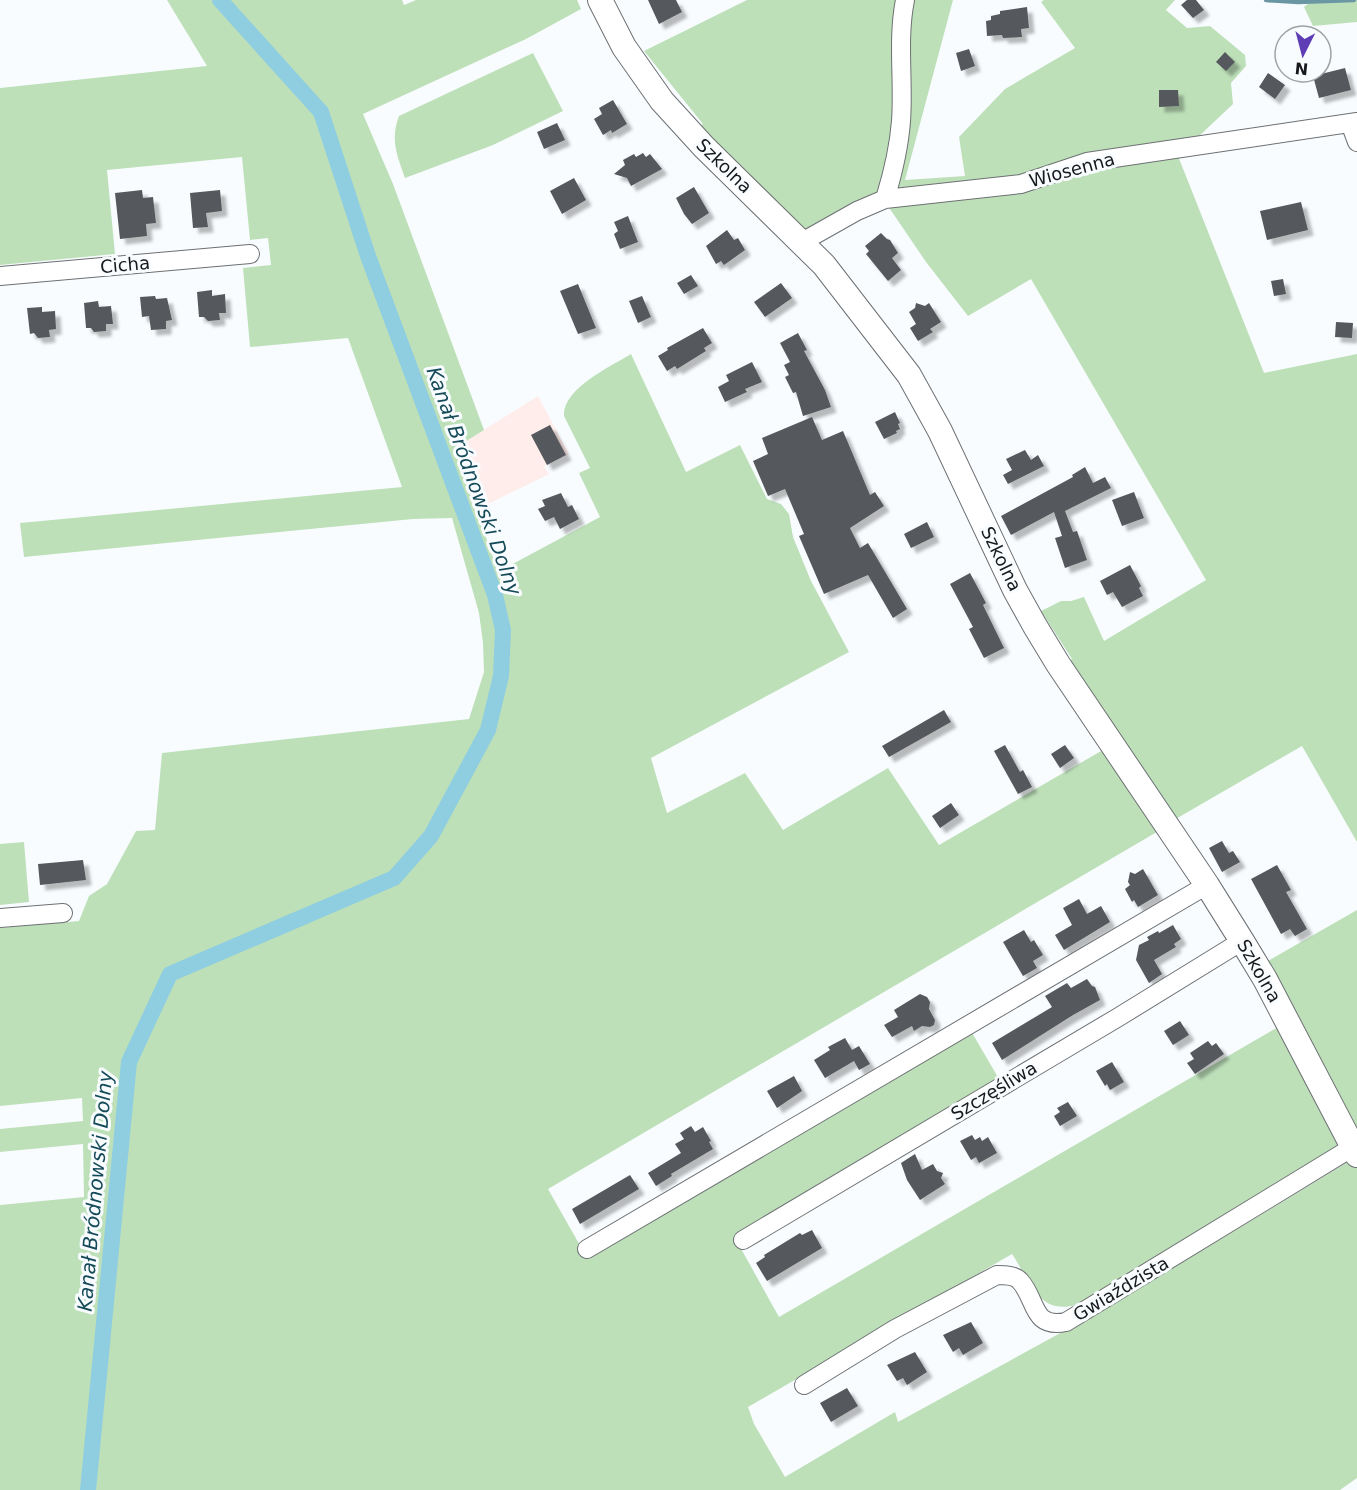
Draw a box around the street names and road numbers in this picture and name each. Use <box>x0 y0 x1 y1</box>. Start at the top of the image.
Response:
street label: Szkolna <box>692 134 756 197</box>
street label: Wiosenna <box>1027 148 1117 191</box>
street label: Cicha <box>99 252 151 277</box>
street label: Szkolna <box>977 523 1026 594</box>
street label: Szkolna <box>1233 936 1286 1006</box>
street label: Szczęśliwa <box>947 1057 1040 1124</box>
street label: Gwiaździsta <box>1069 1252 1172 1325</box>

